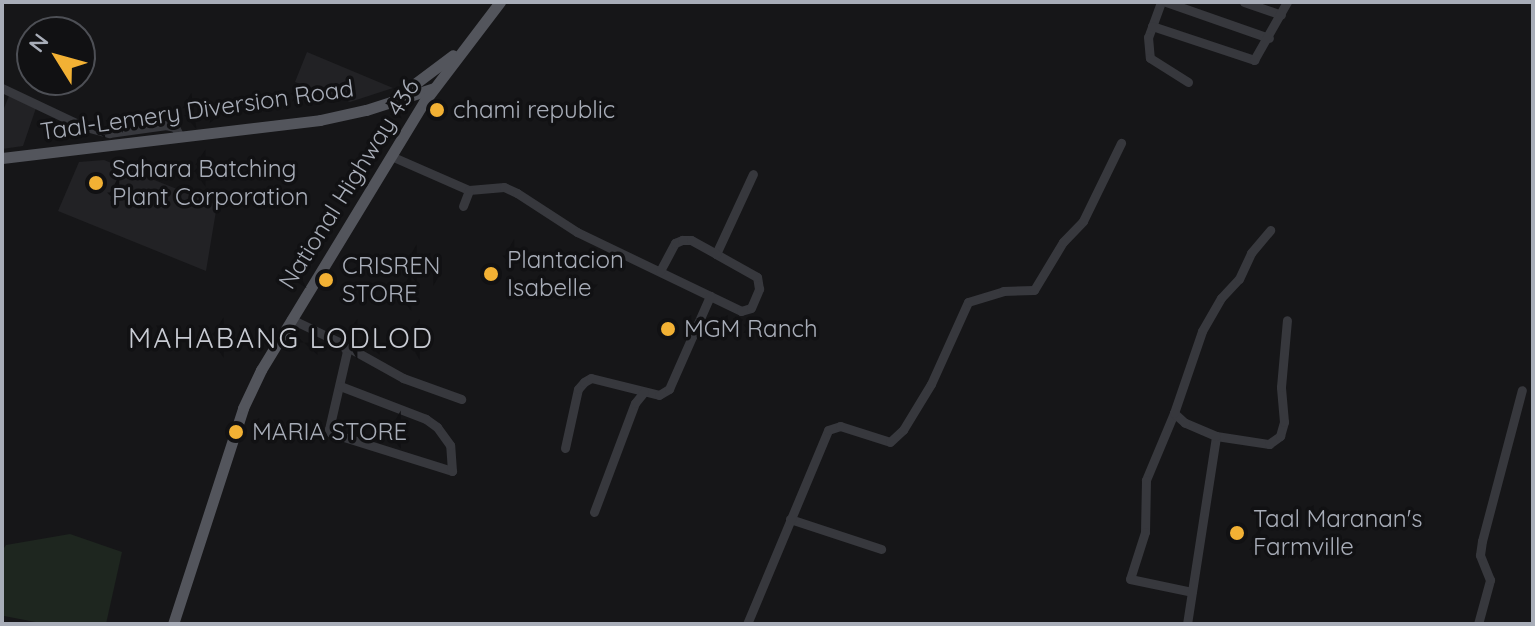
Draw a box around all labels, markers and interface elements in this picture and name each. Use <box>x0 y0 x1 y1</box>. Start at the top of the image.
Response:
north arrow <box>16 16 96 96</box>
text: N <box>22 28 54 58</box>
street label: Taal-Lemery Diversion Road <box>38 74 356 146</box>
street label: National Highway 436 <box>273 74 425 294</box>
place label: chami republic <box>453 96 615 124</box>
marker: chami republic <box>428 101 446 119</box>
place label: Sahara Batching Plant Corporation <box>112 155 309 211</box>
marker: Sahara Batching Plant Corporation <box>87 174 105 192</box>
place label: Plantacion Isabelle <box>507 246 624 302</box>
place label: CRISREN STORE <box>342 252 440 308</box>
marker: Plantacion Isabelle <box>482 265 500 283</box>
marker: CRISREN STORE <box>317 271 335 289</box>
place label: MGM Ranch <box>684 315 818 343</box>
marker: MGM Ranch <box>659 320 677 338</box>
district label: MAHABANG LODLOD <box>128 321 434 355</box>
place label: MARIA STORE <box>252 418 407 446</box>
marker: MARIA STORE <box>227 423 245 441</box>
place label: Taal Maranan's Farmville <box>1253 505 1423 561</box>
marker: Taal Maranan's Farmville <box>1228 524 1246 542</box>

